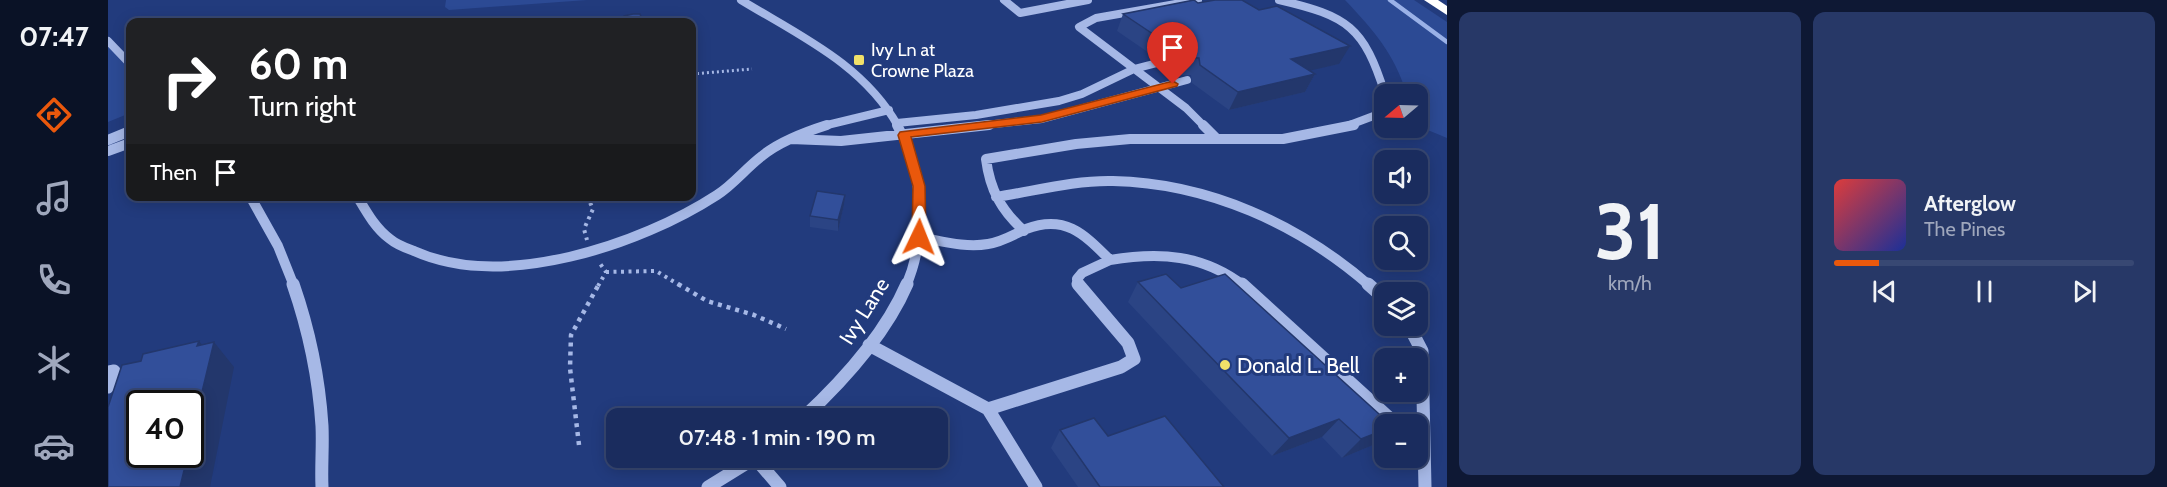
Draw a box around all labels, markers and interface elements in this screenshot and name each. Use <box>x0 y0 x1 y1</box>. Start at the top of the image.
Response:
text: 07:47 <box>19 20 89 53</box>
pin <box>1147 22 1198 84</box>
icon: arrive <box>1156 31 1189 64</box>
text: 60 m <box>249 38 348 90</box>
place label: Ivy Ln at Crowne Plaza <box>871 39 974 82</box>
icon: right <box>150 42 228 120</box>
marker: Ivy Ln at Crowne Plaza <box>852 53 866 67</box>
north arrow <box>1374 84 1428 138</box>
map controls <box>1374 84 1428 468</box>
text: Turn right <box>249 90 356 123</box>
icon: directions <box>33 94 75 136</box>
button: sound <box>1374 150 1428 204</box>
icon: arrive <box>209 156 242 189</box>
text: Then <box>150 159 197 186</box>
icon: music <box>33 177 75 219</box>
text: 31 <box>1595 184 1665 279</box>
text: Afterglow <box>1924 190 2016 217</box>
position arrow <box>887 205 951 269</box>
button: search <box>1374 216 1428 270</box>
text: The Pines <box>1924 217 2005 241</box>
icon: phone <box>33 259 75 301</box>
text: km/h <box>1608 271 1652 295</box>
street label: Ivy Lane <box>834 273 894 349</box>
icon: previous <box>1868 275 1901 308</box>
icon: pause <box>1968 275 2001 308</box>
icon: next <box>2068 275 2101 308</box>
button: layers <box>1374 282 1428 336</box>
icon: climate <box>33 342 75 384</box>
button: + <box>1374 348 1428 402</box>
place label: Donald L. Bell <box>1237 353 1360 378</box>
marker: Donald L. Bell <box>1218 358 1232 372</box>
speed limit sign: 40 <box>126 390 204 468</box>
button: − <box>1374 414 1428 468</box>
text: 07:48 · 1 min · 190 m <box>679 424 876 451</box>
icon: car <box>33 425 75 467</box>

